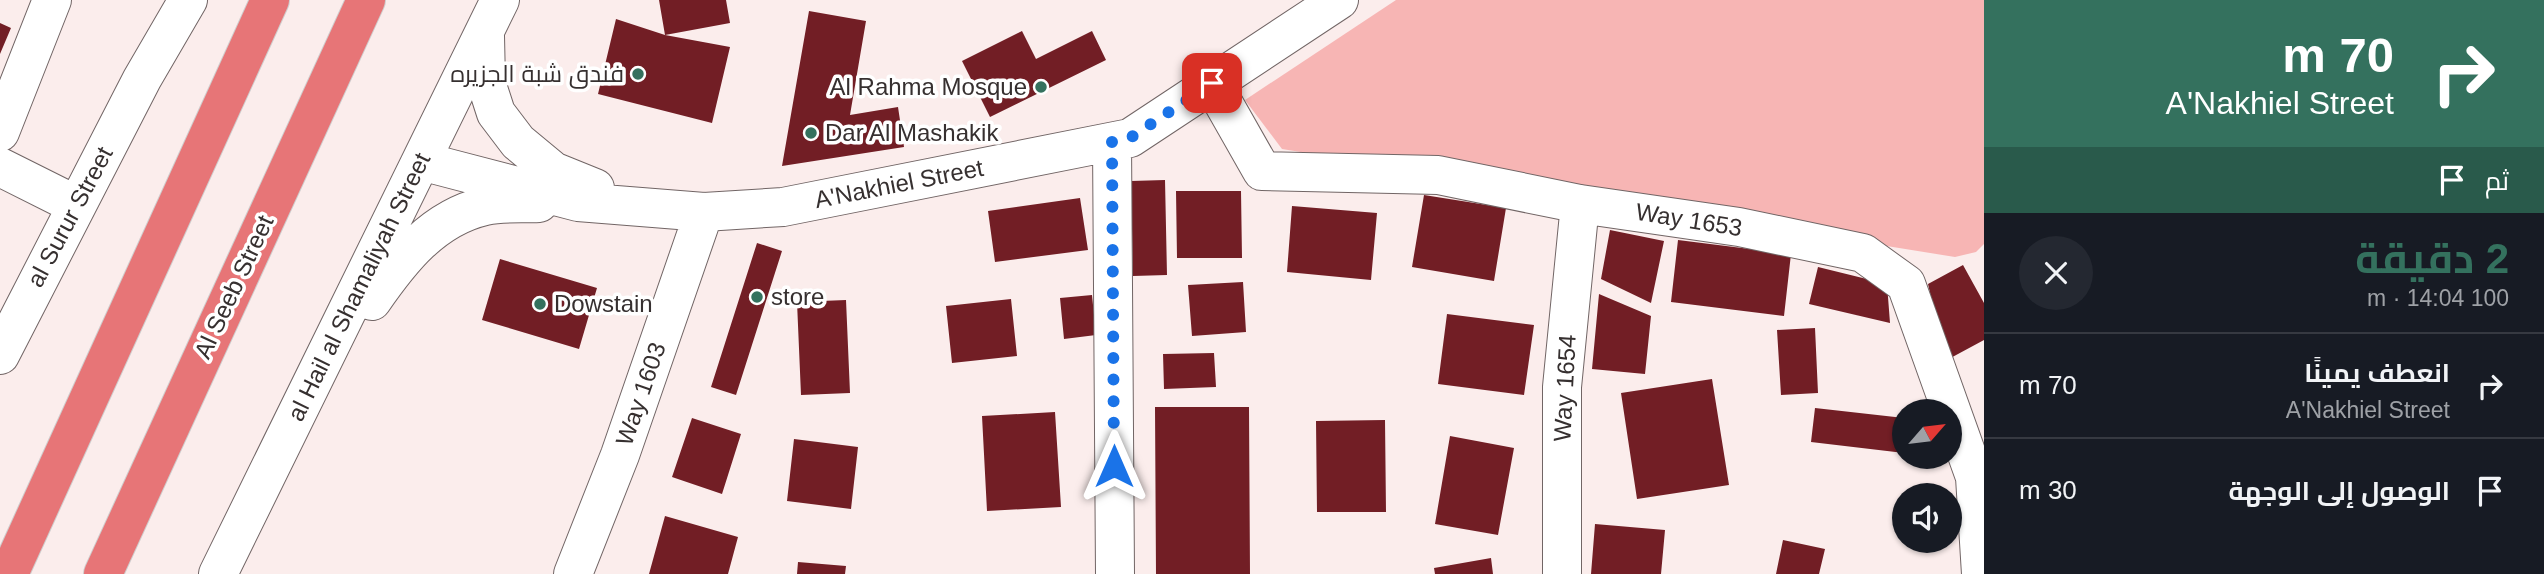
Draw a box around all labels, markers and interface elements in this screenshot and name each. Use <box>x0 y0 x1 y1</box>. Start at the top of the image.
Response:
text: 70 m <box>2282 28 2394 82</box>
icon: right <box>2418 28 2509 119</box>
pin <box>1182 53 1242 113</box>
place label: فندق شبة الجزيره <box>450 60 624 89</box>
icon: arrive <box>1193 64 1231 102</box>
marker: فندق شبة الجزيره <box>630 66 646 82</box>
place label: Al Rahma Mosque <box>830 73 1027 100</box>
marker: Al Rahma Mosque <box>1033 79 1049 95</box>
text: A'Nakhiel Street <box>2166 85 2394 121</box>
place label: Dar Al Mashakik <box>825 119 999 146</box>
marker: Dar Al Mashakik <box>803 125 819 141</box>
street label: al Surur Street <box>21 142 118 291</box>
street label: al Hail al Shamaliyah Street <box>282 148 435 425</box>
street label: A'Nakhiel Street <box>812 154 986 213</box>
icon: arrive <box>2433 161 2471 199</box>
text: ثم <box>2485 166 2509 196</box>
street label: Way 1653 <box>1634 198 1744 241</box>
street label: Al Seeb Street <box>189 211 279 363</box>
text: 2 دقيقة <box>2355 235 2509 282</box>
button: close <box>2019 236 2093 310</box>
place label: store <box>771 283 824 310</box>
text: 100 m · 14:04 <box>2367 285 2509 311</box>
marker: store <box>749 289 765 305</box>
place label: Dowstain <box>554 290 653 317</box>
marker: Dowstain <box>532 296 548 312</box>
street label: Way 1654 <box>1548 334 1581 442</box>
street label: Way 1603 <box>610 339 671 449</box>
text: انعطف يمينًا <box>2304 358 2450 388</box>
icon: right <box>2471 367 2509 405</box>
text: 70 m <box>2019 370 2077 400</box>
text: A'Nakhiel Street <box>2286 397 2450 423</box>
north arrow <box>1892 399 1962 469</box>
map controls <box>1892 399 1962 553</box>
position arrow <box>1077 429 1151 503</box>
icon: arrive <box>2471 472 2509 510</box>
text: 30 m <box>2019 475 2077 505</box>
text: الوصول إلى الوجهة <box>2228 476 2450 506</box>
button: sound <box>1892 483 1962 553</box>

